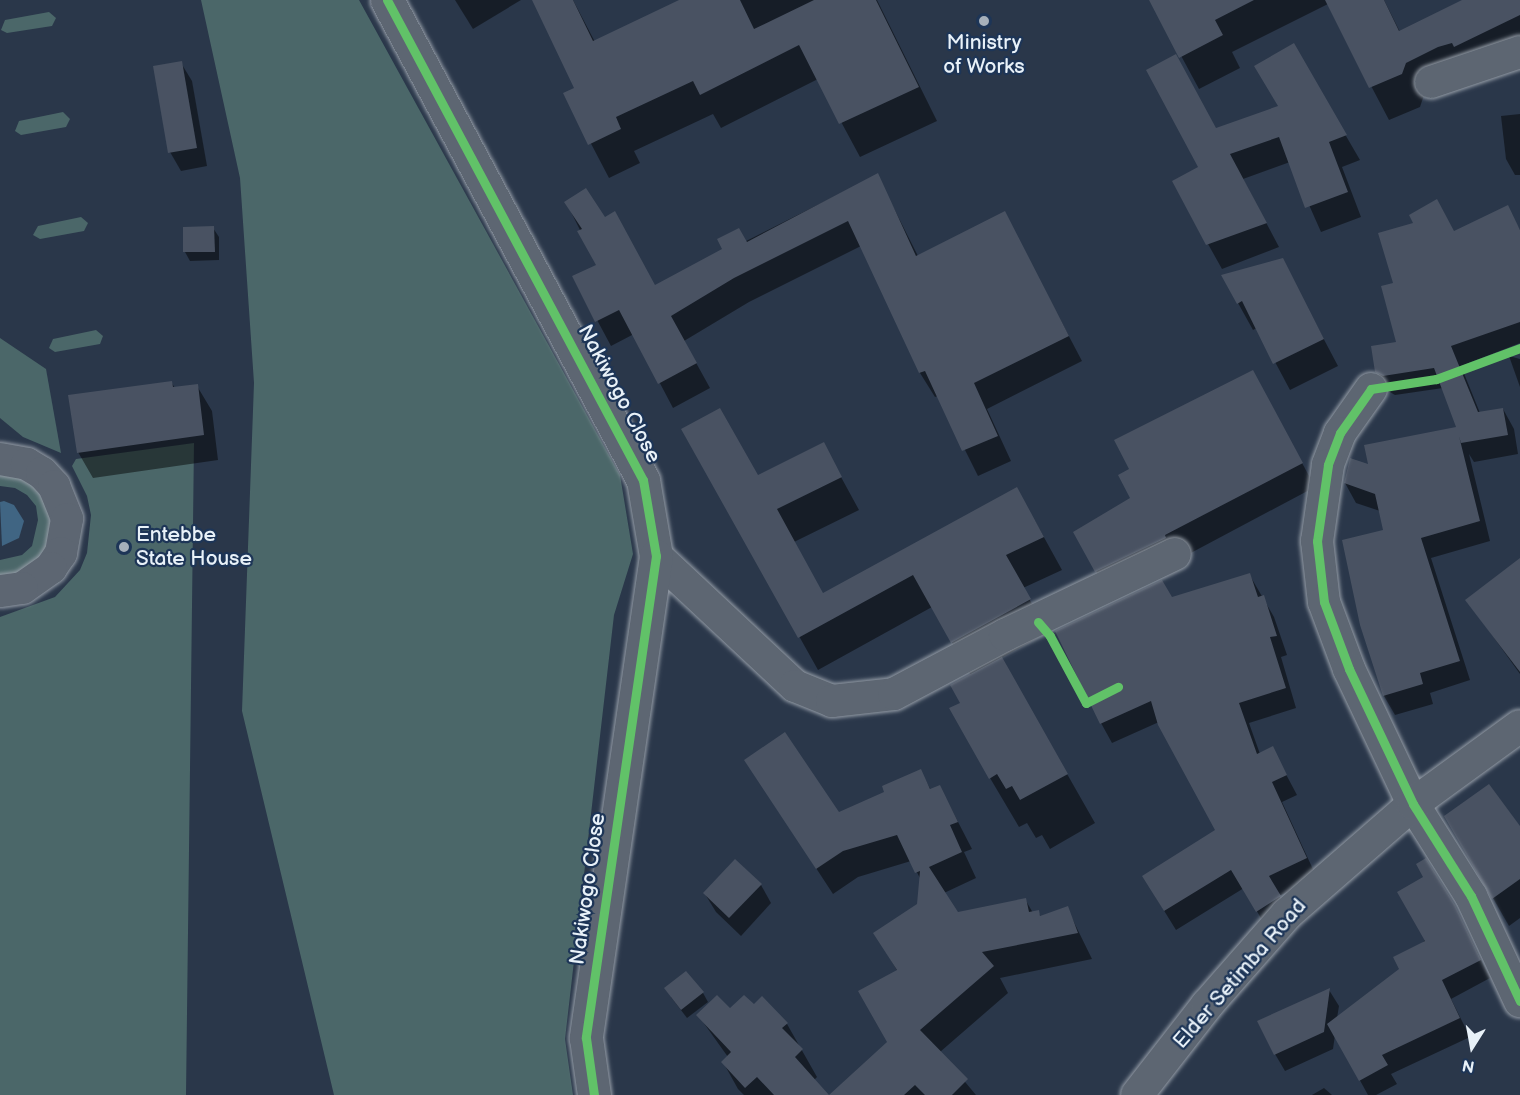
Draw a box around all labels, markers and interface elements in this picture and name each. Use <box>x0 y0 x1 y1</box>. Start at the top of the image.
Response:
marker: Ministry of Works <box>977 14 991 28</box>
place label: Ministry of Works <box>943 30 1025 80</box>
street label: Nakiwogo Close <box>572 321 666 467</box>
place label: Entebbe State House <box>136 522 252 572</box>
marker: Entebbe State House <box>117 540 131 554</box>
street label: Nakiwogo Close <box>565 812 611 966</box>
street label: Elder Setimba Road <box>1168 894 1312 1054</box>
north arrow <box>1442 1017 1502 1077</box>
text: N <box>1461 1055 1476 1076</box>

